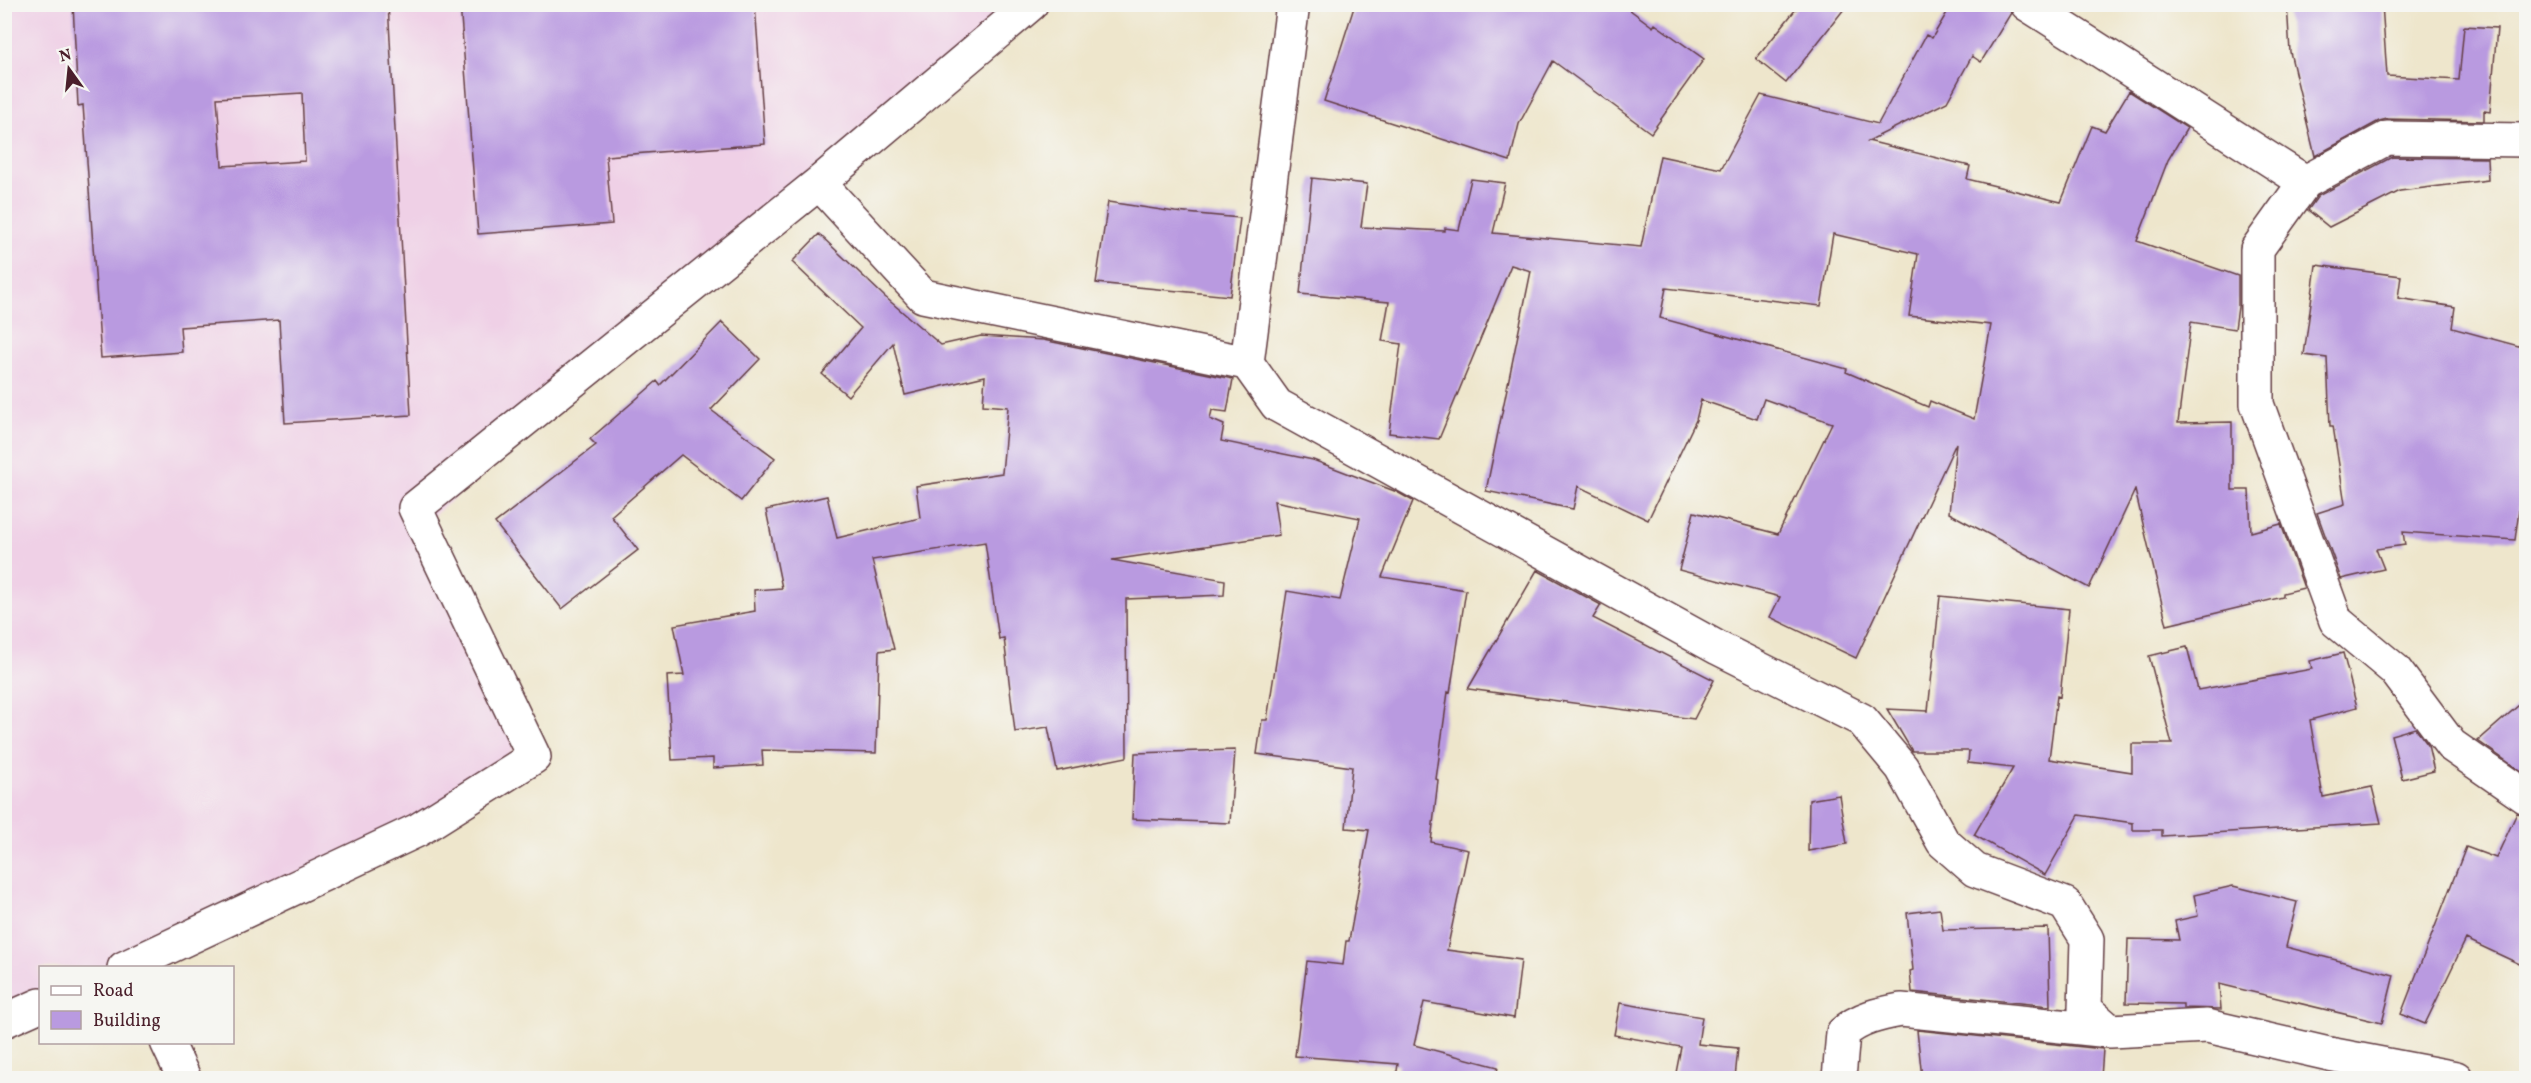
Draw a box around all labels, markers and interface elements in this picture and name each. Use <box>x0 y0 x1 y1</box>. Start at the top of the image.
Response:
north arrow <box>39 39 99 99</box>
text: N <box>57 44 74 69</box>
legend <box>39 966 234 1044</box>
text: Road <box>93 979 134 1004</box>
text: Building <box>93 1009 161 1034</box>

